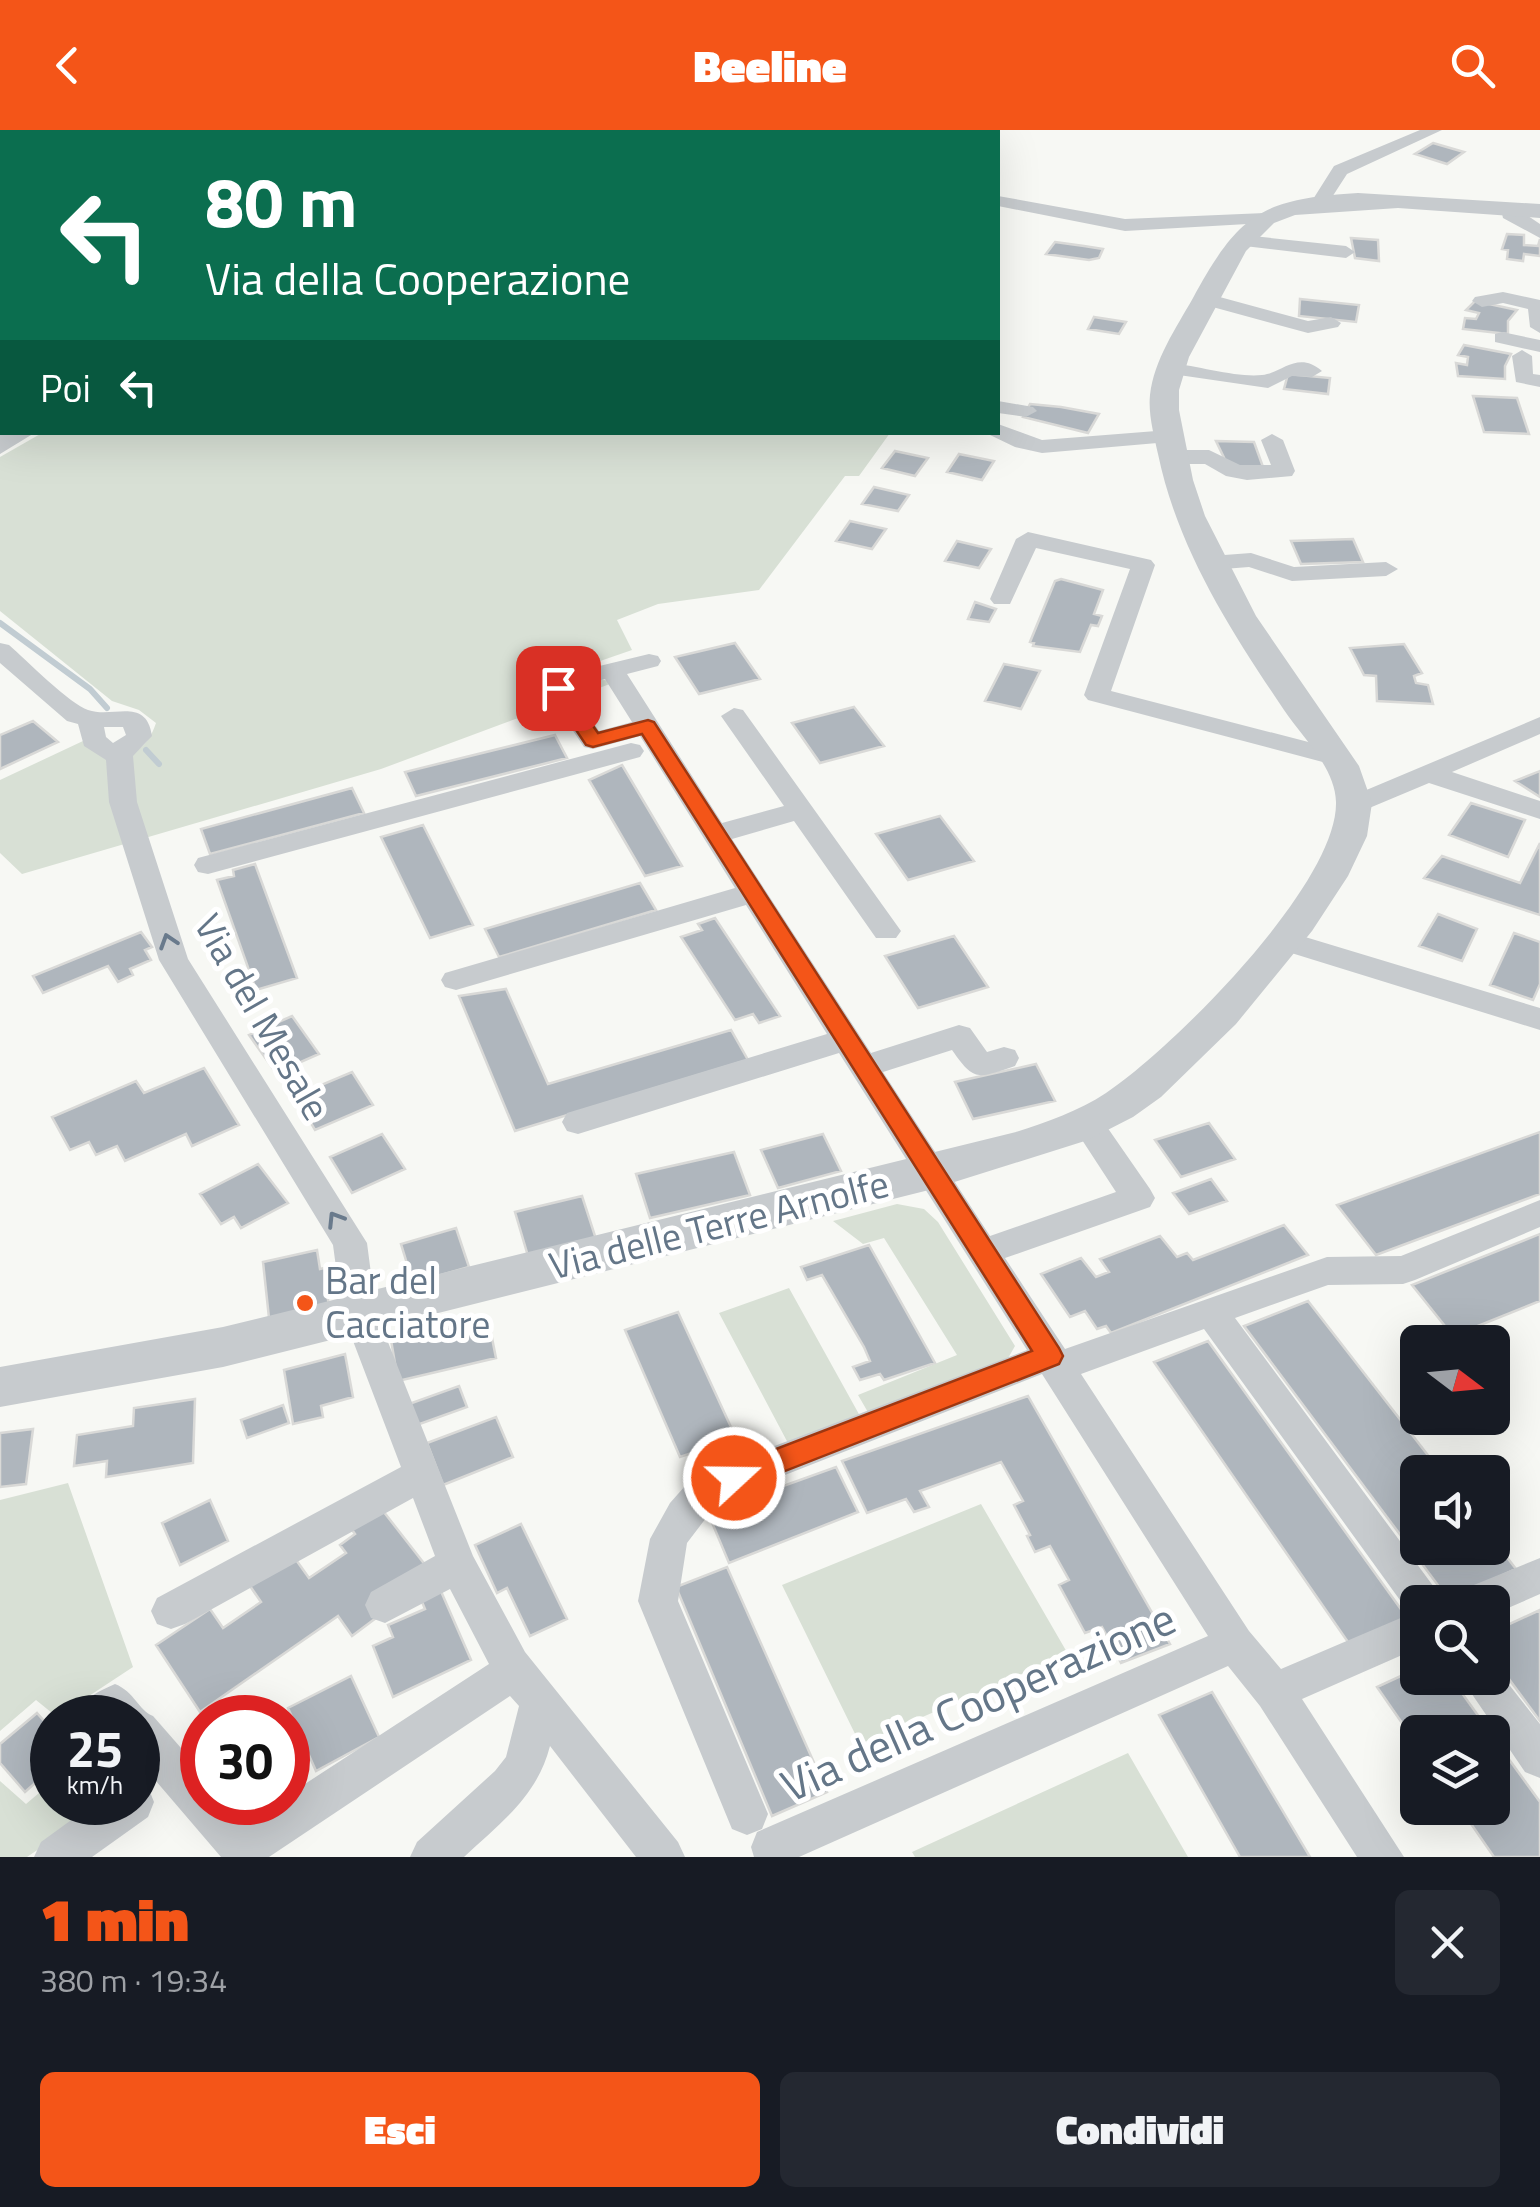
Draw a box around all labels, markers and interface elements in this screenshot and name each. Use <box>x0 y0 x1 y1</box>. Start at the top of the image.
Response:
text: Beeline <box>693 31 847 99</box>
icon: back <box>40 38 95 93</box>
icon: search <box>1445 38 1500 93</box>
text: 80 m <box>205 148 358 254</box>
icon: left <box>40 170 170 300</box>
text: Via della Cooperazione <box>205 244 630 312</box>
text: Poi <box>40 359 91 417</box>
icon: left <box>111 360 166 415</box>
pin <box>516 646 601 731</box>
icon: arrive <box>531 661 586 716</box>
street label: Via del Mesale <box>180 902 345 1131</box>
one-way arrow <box>159 933 179 950</box>
street label: Via delle Terre Arnolfe <box>543 1154 895 1294</box>
one-way arrow <box>328 1212 347 1230</box>
place label: Bar del Cacciatore <box>325 1251 490 1353</box>
marker: Bar del Cacciatore <box>294 1292 316 1314</box>
north arrow <box>1400 1325 1510 1435</box>
map controls <box>1400 1325 1510 1825</box>
position arrow <box>682 1426 786 1530</box>
button: sound <box>1400 1455 1510 1565</box>
street label: Via della Cooperazione <box>769 1584 1186 1819</box>
button: search <box>1400 1585 1510 1695</box>
speed limit sign: 30 <box>180 1695 310 1825</box>
text: 25 <box>67 1710 123 1786</box>
button: layers <box>1400 1715 1510 1825</box>
text: km/h <box>67 1766 123 1804</box>
text: 1 min <box>40 1873 189 1964</box>
button: close <box>1395 1890 1500 1995</box>
text: 380 m · 19:34 <box>40 1956 227 2004</box>
button: Esci <box>40 2072 760 2187</box>
button: Condividi <box>780 2072 1500 2187</box>

